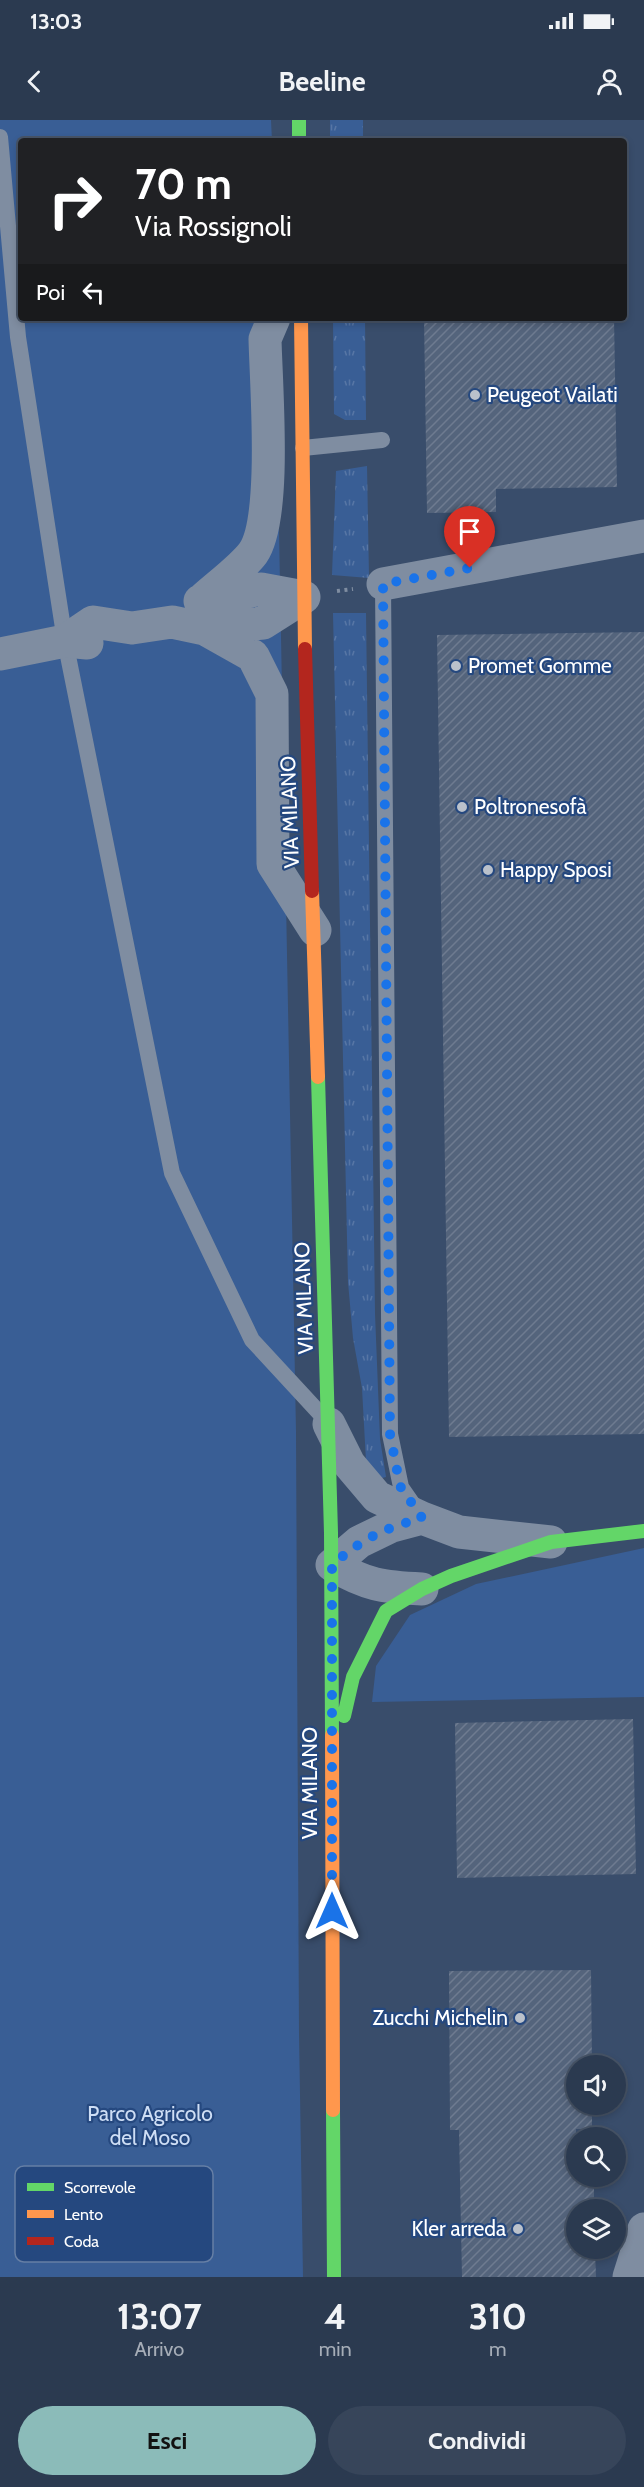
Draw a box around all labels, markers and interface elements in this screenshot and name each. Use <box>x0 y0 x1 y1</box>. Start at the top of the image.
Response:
text: 13:03 <box>30 8 82 35</box>
icon: back <box>18 65 51 98</box>
text: Beeline <box>278 65 366 98</box>
icon: person <box>593 65 626 98</box>
text: 70 m <box>135 158 232 210</box>
icon: right <box>36 162 114 240</box>
text: Via Rossignoli <box>135 210 292 243</box>
icon: left <box>77 276 110 309</box>
text: Poi <box>36 279 65 306</box>
place label: Peugeot Vailati <box>487 382 618 407</box>
marker: Peugeot Vailati <box>468 388 482 402</box>
pin <box>444 506 495 568</box>
icon: arrive <box>453 515 486 548</box>
place label: Promet Gomme <box>468 653 612 678</box>
marker: Promet Gomme <box>449 659 463 673</box>
street label: VIA MILANO <box>275 755 304 869</box>
place label: Poltronesofà <box>474 794 587 819</box>
marker: Poltronesofà <box>455 800 469 814</box>
place label: Happy Sposi <box>500 857 612 882</box>
marker: Happy Sposi <box>481 863 495 877</box>
street label: VIA MILANO <box>289 1241 318 1355</box>
street label: VIA MILANO <box>297 1727 322 1839</box>
position arrow <box>300 1879 364 1943</box>
place label: Zucchi Michelin <box>373 2005 508 2030</box>
marker: Zucchi Michelin <box>513 2011 527 2025</box>
map controls <box>566 2055 626 2259</box>
button: sound <box>566 2055 626 2115</box>
park label: Parco Agricolo del Moso <box>87 2101 213 2150</box>
button: search <box>566 2127 626 2187</box>
legend <box>15 2166 213 2262</box>
text: Scorrevole <box>64 2178 136 2197</box>
button: layers <box>566 2199 626 2259</box>
text: Lento <box>64 2205 103 2224</box>
place label: Kler arreda <box>412 2216 506 2241</box>
marker: Kler arreda <box>511 2222 525 2236</box>
text: Coda <box>64 2232 99 2251</box>
text: 13:07 <box>117 2294 202 2338</box>
text: 4 <box>324 2294 346 2338</box>
text: 310 <box>469 2294 527 2338</box>
text: Arrivo <box>134 2337 184 2361</box>
text: min <box>319 2337 352 2361</box>
text: m <box>489 2337 507 2361</box>
button: Esci <box>18 2406 316 2475</box>
button: Condividi <box>328 2406 626 2475</box>

